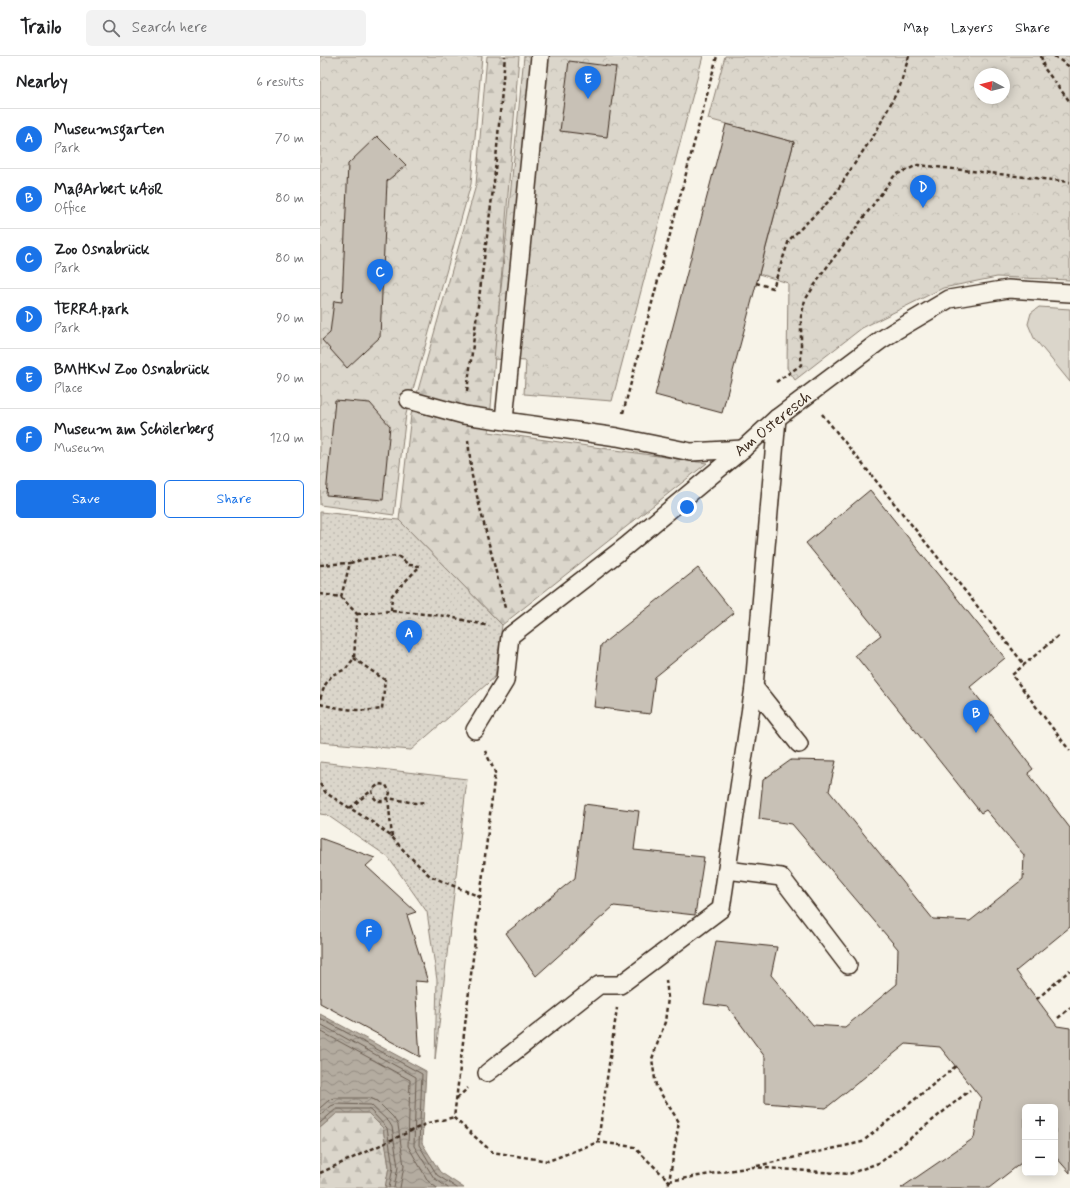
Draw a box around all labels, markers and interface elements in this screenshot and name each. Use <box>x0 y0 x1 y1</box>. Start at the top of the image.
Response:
search box <box>86 10 366 46</box>
text: Trailo <box>20 15 62 40</box>
icon: search <box>100 17 122 39</box>
text: Search here <box>132 18 207 38</box>
text: Map <box>903 19 929 37</box>
text: Layers <box>951 19 993 37</box>
text: Share <box>1015 19 1050 37</box>
pin: E <box>575 66 601 99</box>
north arrow <box>974 68 1010 104</box>
text: Nearby <box>16 71 68 93</box>
text: 6 results <box>256 74 304 91</box>
text: Museumsgarten <box>54 120 165 140</box>
text: A <box>25 130 33 147</box>
text: 70 m <box>275 130 304 147</box>
text: Park <box>54 140 80 157</box>
pin: D <box>910 175 936 208</box>
text: MaßArbeit kAöR <box>54 180 163 200</box>
text: B <box>25 190 33 207</box>
text: 80 m <box>275 190 304 207</box>
text: Office <box>54 200 86 217</box>
text: Zoo Osnabrück <box>54 240 149 260</box>
text: C <box>24 250 34 267</box>
text: 80 m <box>275 250 304 267</box>
pin: C <box>367 259 393 292</box>
text: Park <box>54 260 80 277</box>
text: TERRA.park <box>54 300 129 320</box>
text: D <box>25 310 33 327</box>
text: 90 m <box>276 310 304 327</box>
text: Park <box>54 320 80 337</box>
text: BMHKW Zoo Osnabrück <box>54 360 209 380</box>
text: E <box>25 370 33 387</box>
text: 90 m <box>276 370 304 387</box>
text: Place <box>54 380 83 397</box>
street label: Am Osteresch <box>730 386 816 462</box>
text: Museum am Schölerberg <box>54 420 214 440</box>
text: F <box>26 430 32 447</box>
text: 120 m <box>270 430 304 447</box>
text: Museum <box>54 440 105 457</box>
button: Save <box>16 480 156 518</box>
button: Share <box>164 480 304 518</box>
your location <box>677 497 697 517</box>
pin: A <box>396 620 422 653</box>
pin: B <box>963 700 989 733</box>
pin: F <box>356 919 382 952</box>
map controls <box>1022 1104 1058 1176</box>
button: + <box>1022 1104 1058 1140</box>
button: − <box>1022 1140 1058 1176</box>

